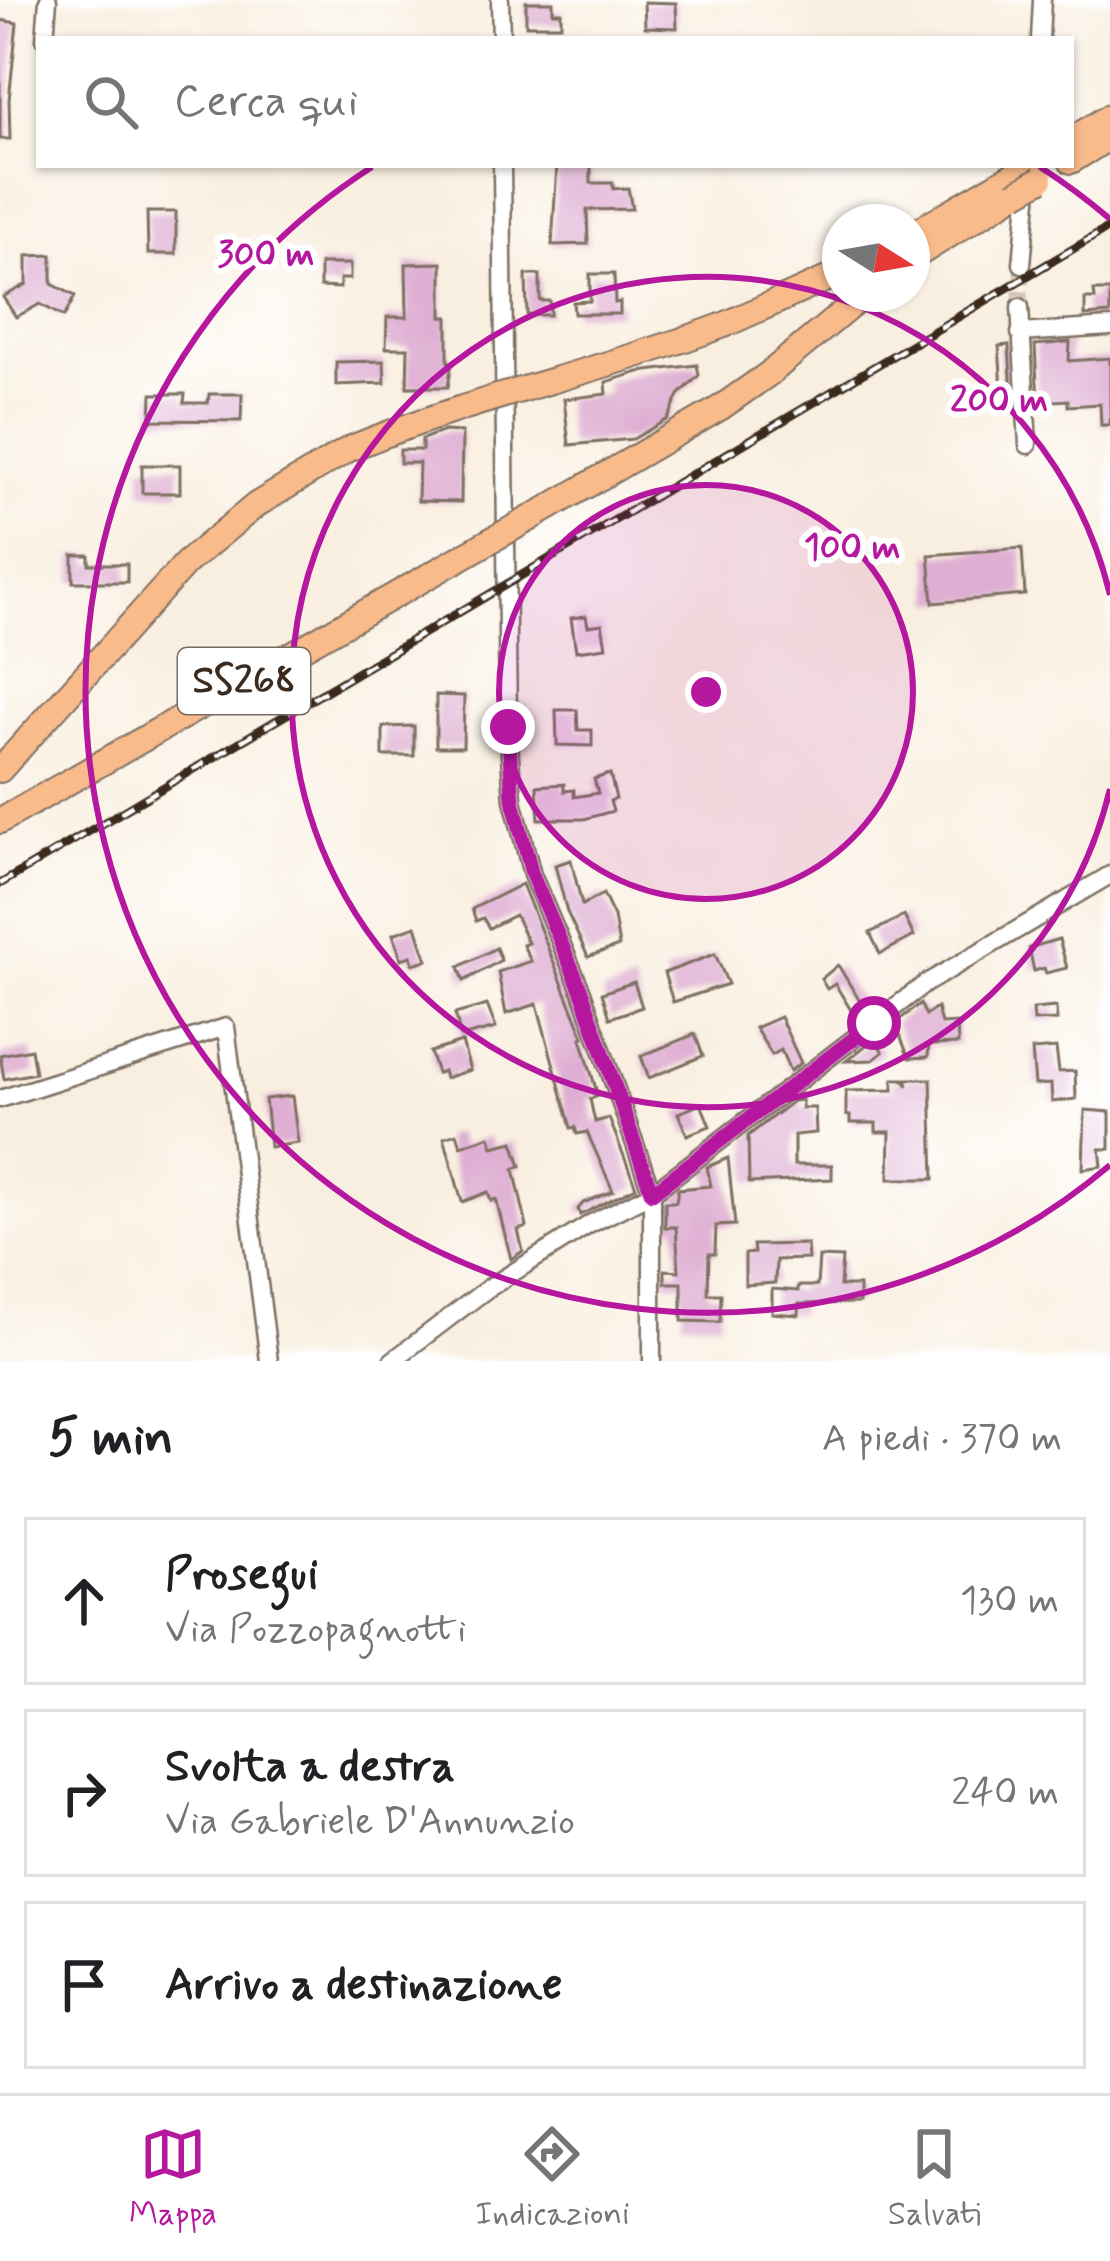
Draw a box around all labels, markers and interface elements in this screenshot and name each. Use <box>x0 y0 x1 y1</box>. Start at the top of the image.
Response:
search box <box>36 36 1074 168</box>
icon: search <box>78 69 144 135</box>
text: Cerca qui <box>174 73 358 132</box>
north arrow <box>822 204 930 312</box>
text: 300 m <box>218 232 314 279</box>
text: 200 m <box>950 378 1048 425</box>
text: 100 m <box>804 525 900 572</box>
road number: SS268 <box>178 648 310 714</box>
centre of rings <box>685 671 727 713</box>
route end <box>481 700 535 754</box>
route start <box>847 996 901 1050</box>
text: 5 min <box>48 1406 173 1472</box>
text: A piedi · 370 m <box>822 1414 1062 1465</box>
text: Prosegui <box>165 1546 318 1605</box>
icon: ahead <box>51 1568 117 1634</box>
text: 130 m <box>960 1576 1059 1627</box>
text: Via Pozzopagnotti <box>165 1605 466 1656</box>
text: Svolta a destra <box>165 1738 455 1797</box>
icon: right <box>51 1760 117 1826</box>
text: 240 m <box>951 1768 1059 1819</box>
text: Via Gabriele D'Annunzio <box>165 1797 575 1848</box>
icon: arrive <box>51 1952 117 2018</box>
text: Arrivo a destinazione <box>165 1956 563 2015</box>
tab: Mappa <box>129 2121 217 2237</box>
tab: Indicazioni <box>475 2121 630 2237</box>
tab: Salvati <box>888 2121 981 2237</box>

